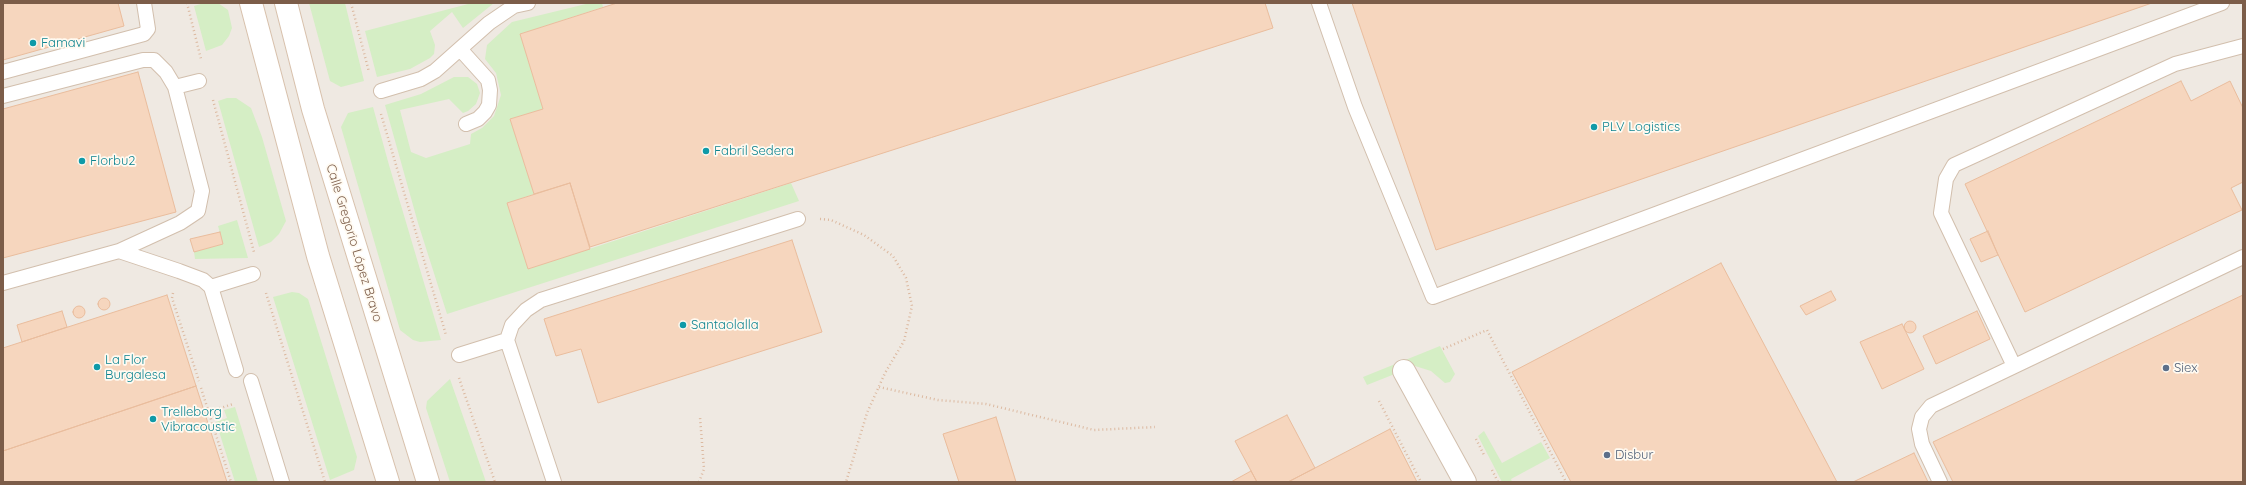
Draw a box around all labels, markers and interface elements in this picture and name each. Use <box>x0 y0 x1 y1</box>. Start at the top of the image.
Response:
place label: Famavi <box>41 35 85 51</box>
marker: Famavi <box>28 38 38 48</box>
place label: PLV Logistics <box>1602 119 1680 135</box>
marker: PLV Logistics <box>1589 122 1599 132</box>
place label: Fabril Sedera <box>714 143 794 159</box>
marker: Fabril Sedera <box>701 146 711 156</box>
place label: Florbu2 <box>90 153 136 169</box>
marker: Florbu2 <box>77 156 87 166</box>
street label: Calle Gregorio López Bravo <box>322 162 386 324</box>
place label: Santaolalla <box>691 317 759 333</box>
marker: Santaolalla <box>678 320 688 330</box>
place label: La Flor Burgalesa <box>105 352 166 383</box>
place label: Siex <box>2174 360 2198 376</box>
marker: La Flor Burgalesa <box>92 362 102 372</box>
marker: Siex <box>2161 363 2171 373</box>
place label: Trelleborg Vibracoustic <box>161 404 235 435</box>
marker: Trelleborg Vibracoustic <box>148 414 158 424</box>
place label: Disbur <box>1615 447 1654 463</box>
marker: Disbur <box>1602 450 1612 460</box>

